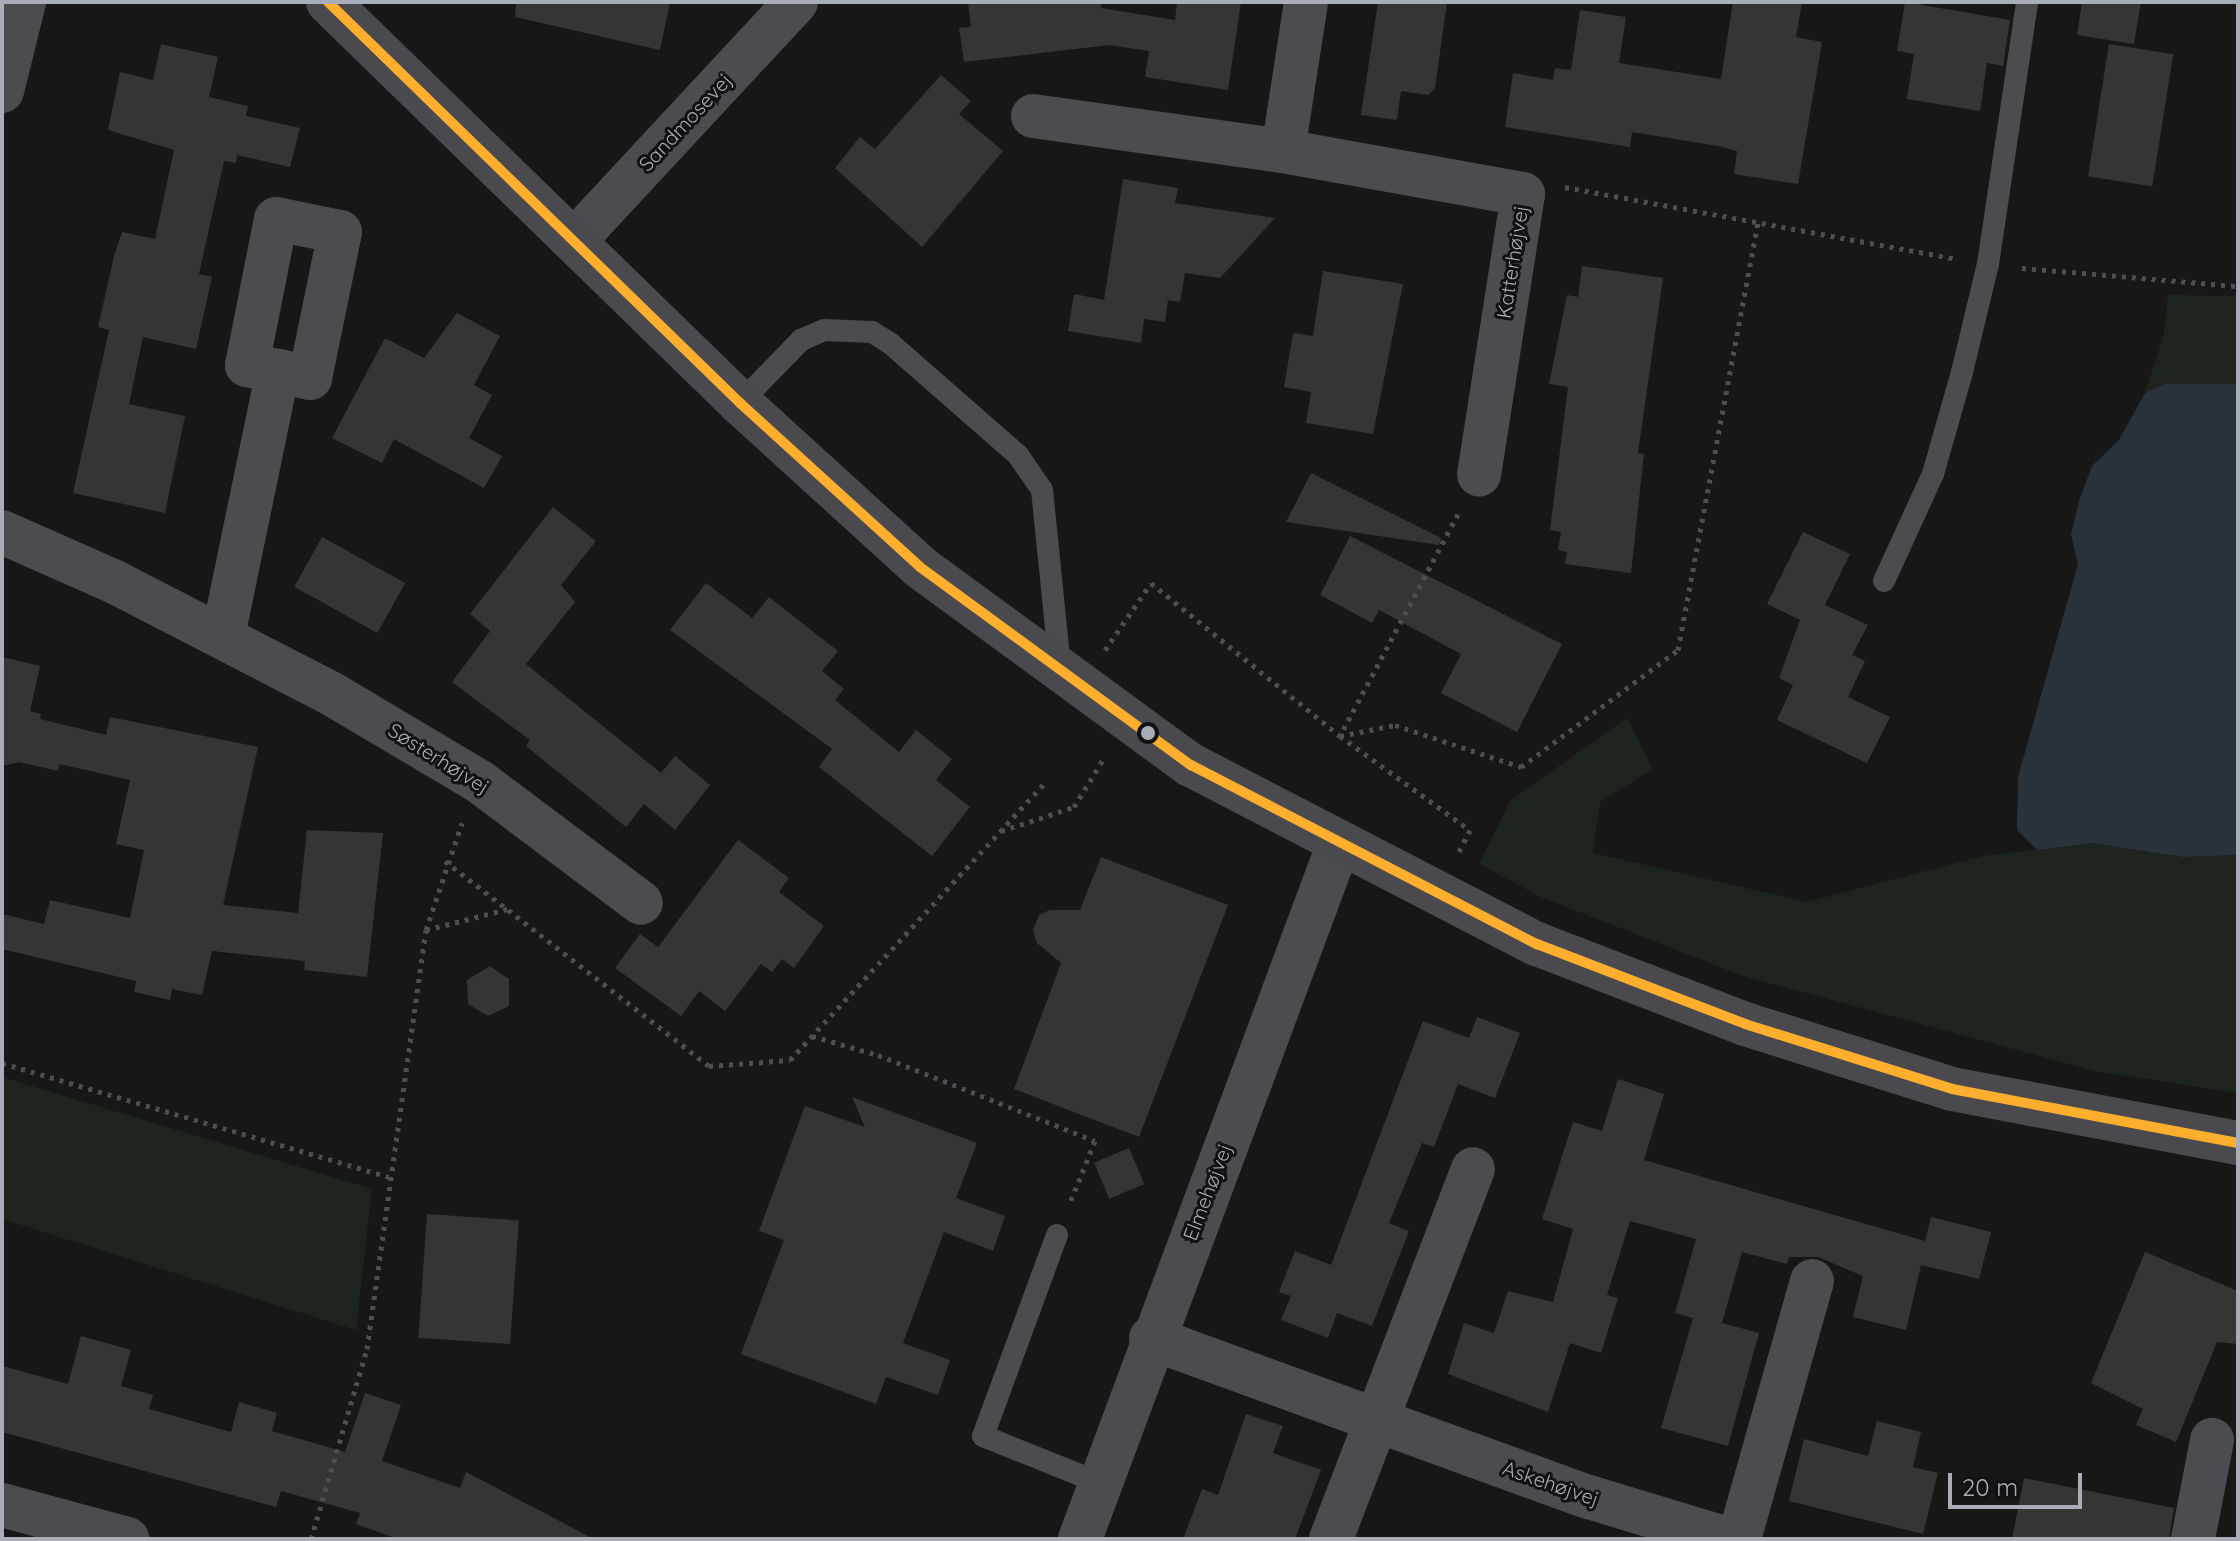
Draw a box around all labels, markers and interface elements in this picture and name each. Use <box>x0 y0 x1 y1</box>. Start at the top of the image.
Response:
street label: Sandmosevej <box>634 68 736 176</box>
street label: Katterhøjvej <box>1491 204 1533 320</box>
street label: Søsterhøjvej <box>384 718 494 798</box>
unlabelled marker <box>1140 725 1156 741</box>
street label: Elmehøjvej <box>1178 1140 1236 1244</box>
street label: Askehøjvej <box>1500 1455 1602 1511</box>
scale bar <box>1952 1457 2086 1507</box>
text: 20 m <box>1962 1472 2018 1502</box>

